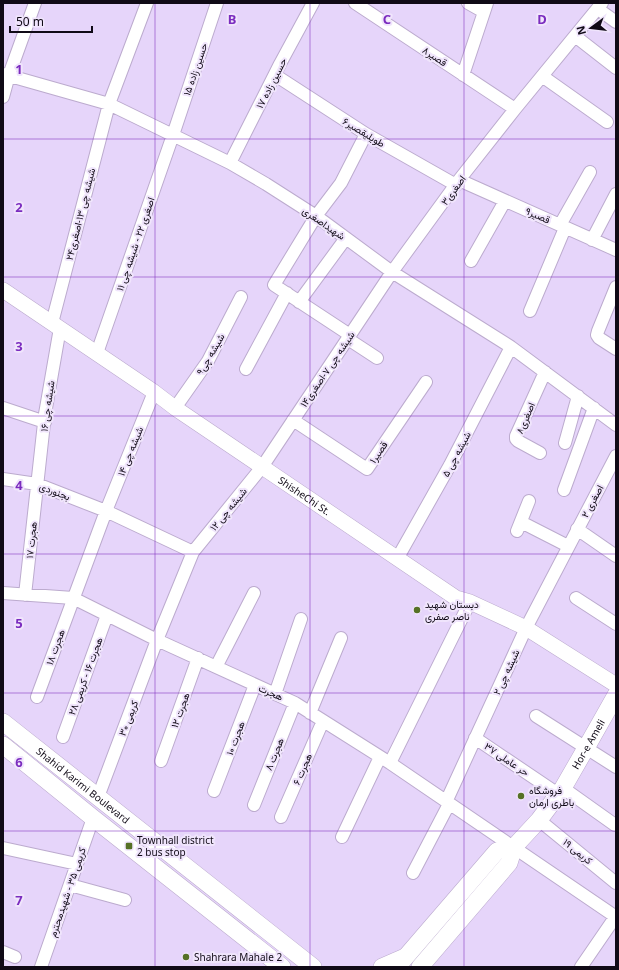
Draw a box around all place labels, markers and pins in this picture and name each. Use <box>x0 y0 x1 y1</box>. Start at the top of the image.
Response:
place label: دبستان شهید ناصر صفری <box>425 597 479 623</box>
marker: دبستان شهید ناصر صفری <box>412 605 422 615</box>
place label: فروشگاه باطری ارمان <box>529 783 574 809</box>
marker: فروشگاه باطری ارمان <box>516 791 526 801</box>
place label: Townhall district 2 bus stop <box>137 833 214 859</box>
marker: Townhall district 2 bus stop <box>124 841 134 851</box>
place label: Shahrara Mahale 2 <box>194 950 282 964</box>
marker: Shahrara Mahale 2 <box>181 952 191 962</box>

